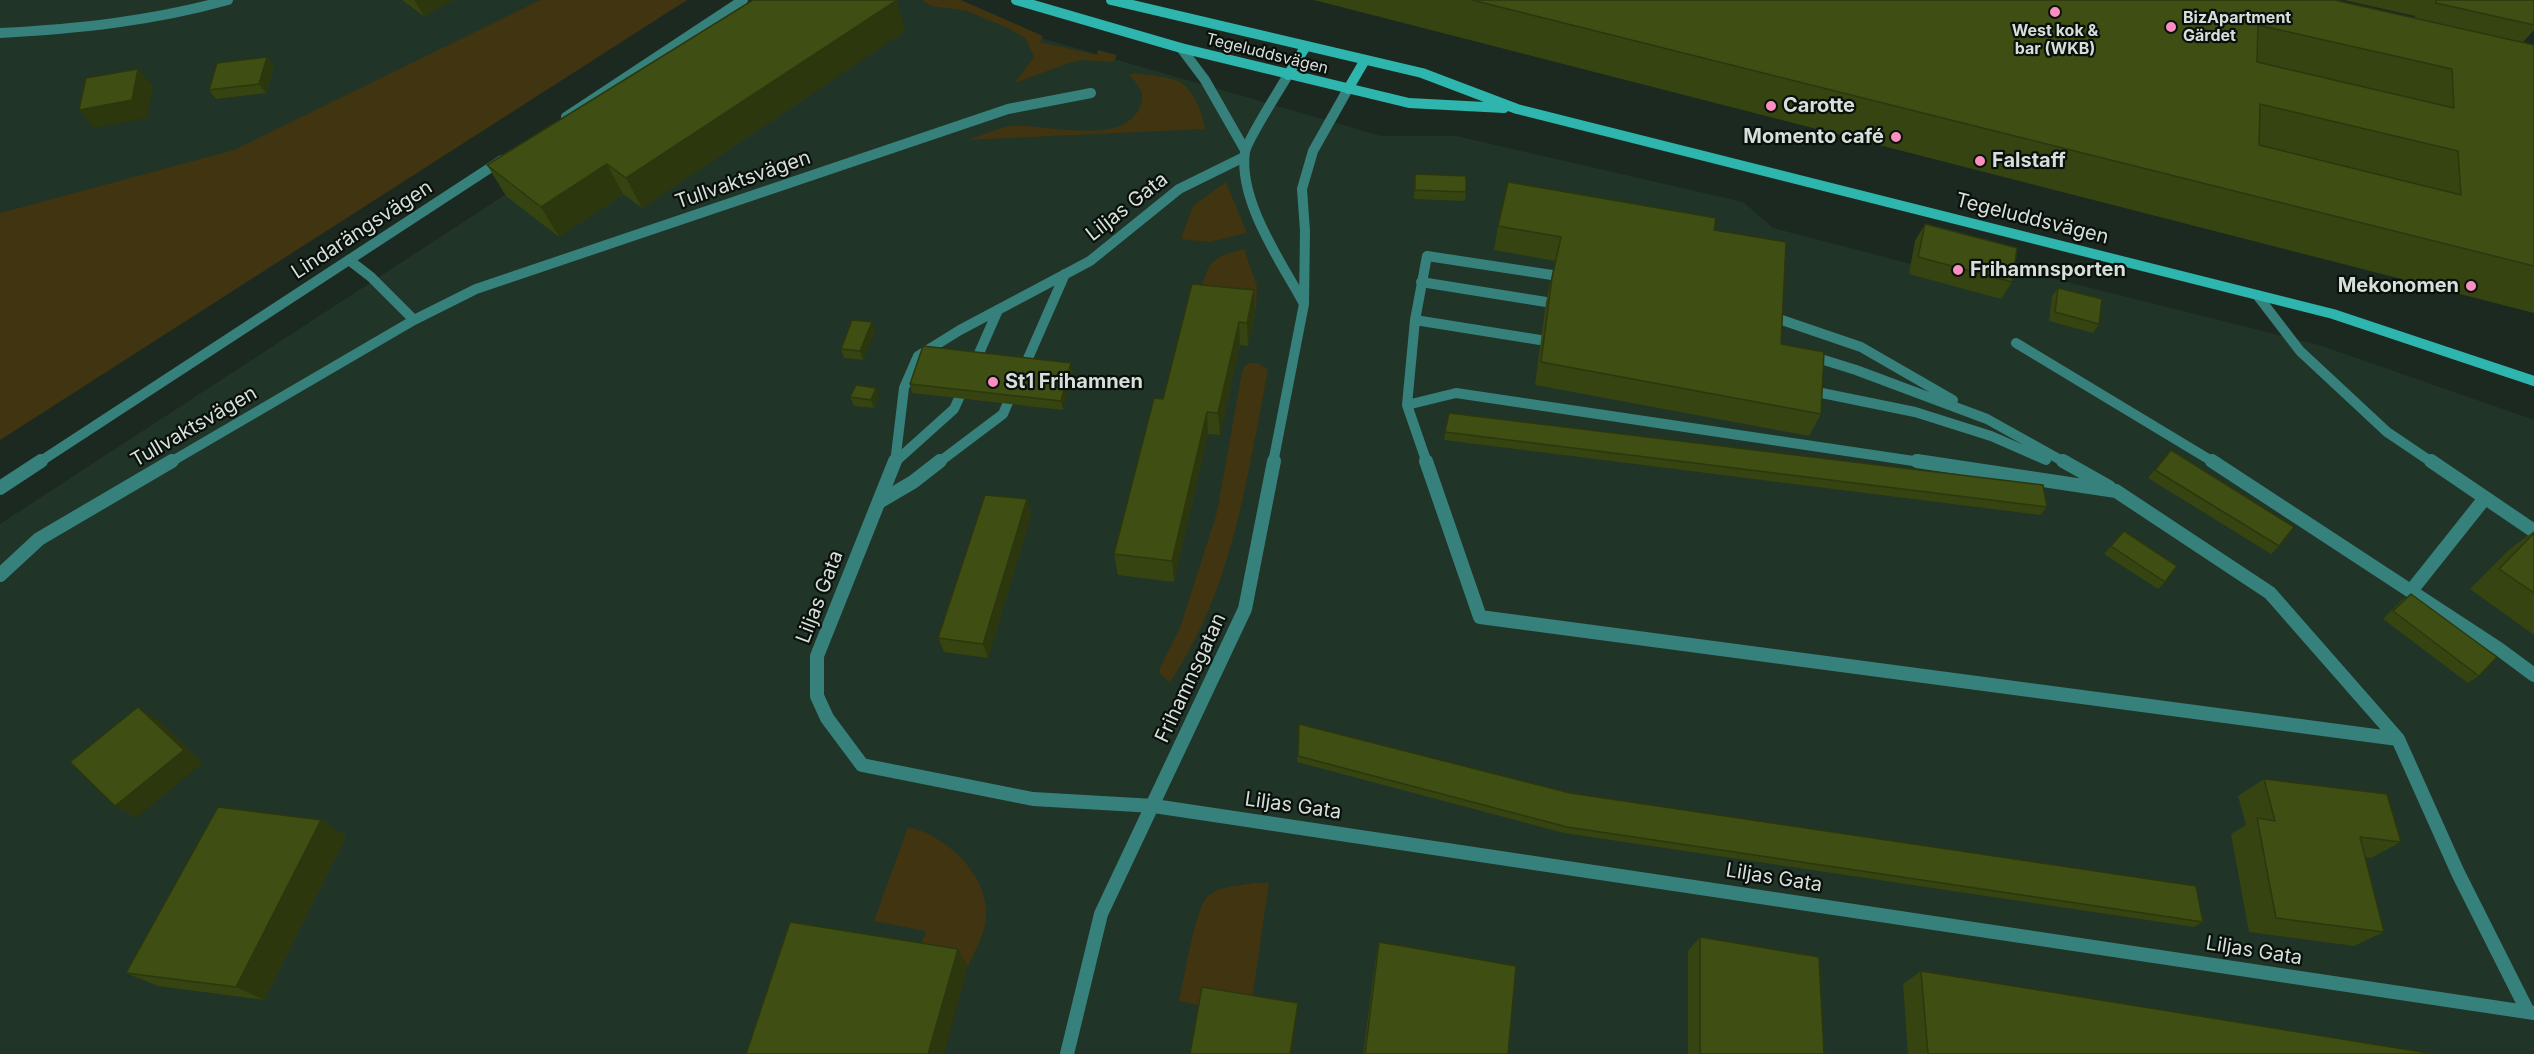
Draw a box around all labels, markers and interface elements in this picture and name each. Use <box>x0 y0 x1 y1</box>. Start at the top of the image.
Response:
marker: West kok & bar (WKB) <box>2048 5 2062 19</box>
place label: BizApartment Gärdet <box>2183 8 2291 46</box>
marker: BizApartment Gärdet <box>2164 20 2178 34</box>
place label: West kok & bar (WKB) <box>2012 21 2098 59</box>
street label: Tegeluddsvägen <box>1204 30 1330 78</box>
place label: Carotte <box>1783 94 1855 118</box>
marker: Carotte <box>1764 99 1778 113</box>
place label: Momento café <box>1743 125 1884 149</box>
marker: Momento café <box>1889 130 1903 144</box>
street label: Tullvaktsvägen <box>672 146 814 214</box>
place label: Falstaff <box>1992 149 2066 173</box>
marker: Falstaff <box>1973 154 1987 168</box>
street label: Liljas Gata <box>1081 168 1173 246</box>
street label: Lindarängsvägen <box>287 176 437 284</box>
street label: Tegeluddsvägen <box>1953 188 2111 250</box>
place label: Frihamnsporten <box>1970 258 2126 282</box>
marker: Frihamnsporten <box>1951 263 1965 277</box>
place label: Mekonomen <box>2338 274 2459 298</box>
marker: Mekonomen <box>2464 279 2478 293</box>
place label: St1 Frihamnen <box>1005 370 1143 394</box>
marker: St1 Frihamnen <box>986 375 1000 389</box>
street label: Tullvaktsvägen <box>127 381 261 473</box>
street label: Liljas Gata <box>791 547 849 647</box>
street label: Frihamnsgatan <box>1151 609 1231 747</box>
street label: Liljas Gata <box>1243 787 1343 825</box>
street label: Liljas Gata <box>1724 859 1824 897</box>
street label: Liljas Gata <box>2204 932 2304 970</box>

